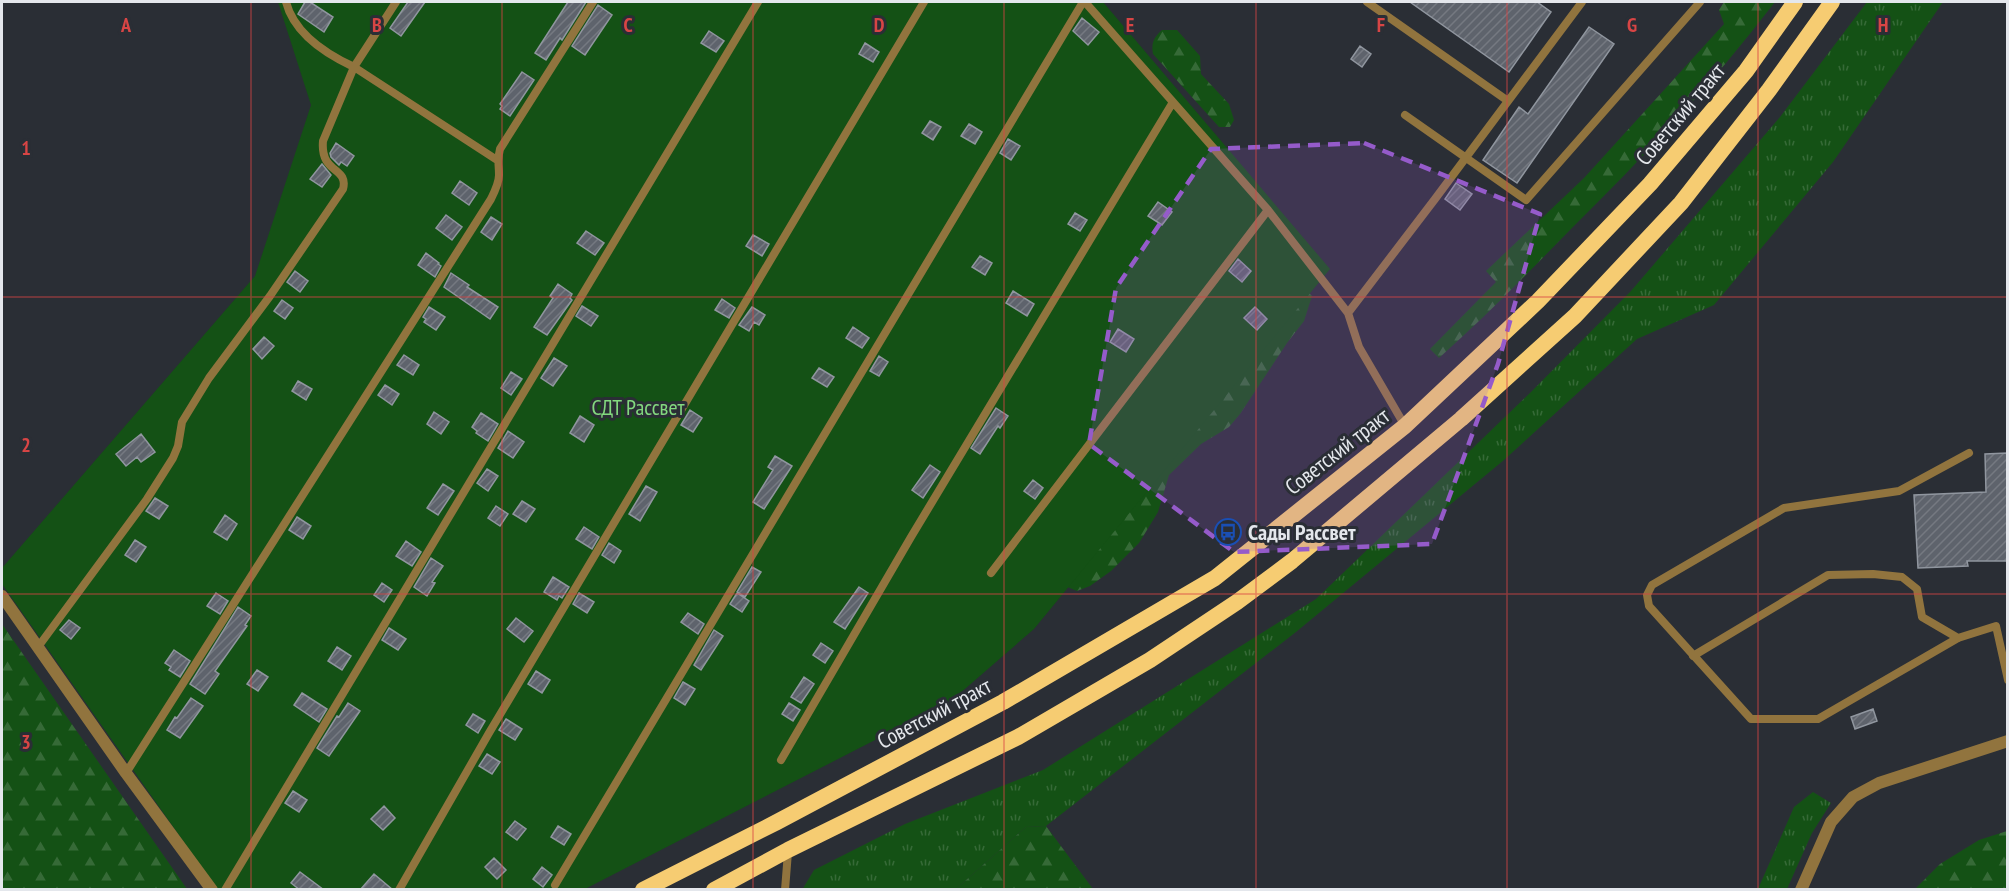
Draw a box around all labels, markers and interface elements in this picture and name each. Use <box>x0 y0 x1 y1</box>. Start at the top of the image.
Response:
text: A <box>120 12 132 38</box>
text: B <box>372 12 382 38</box>
text: C <box>623 12 633 38</box>
text: D <box>874 12 885 38</box>
text: E <box>1126 12 1134 38</box>
text: F <box>1377 12 1385 38</box>
text: G <box>1627 12 1637 38</box>
text: H <box>1878 12 1888 38</box>
street label: Советский тракт <box>1629 56 1732 171</box>
text: 1 <box>21 135 31 161</box>
park label: СДТ Рассвет <box>591 393 686 421</box>
street label: Советский тракт <box>1279 401 1396 501</box>
text: 2 <box>21 432 31 458</box>
bus stop icon: Сады Рассвет <box>1213 517 1243 547</box>
place label: Сады Рассвет <box>1248 518 1356 546</box>
street label: Советский тракт <box>872 671 997 755</box>
text: 3 <box>21 729 31 755</box>

